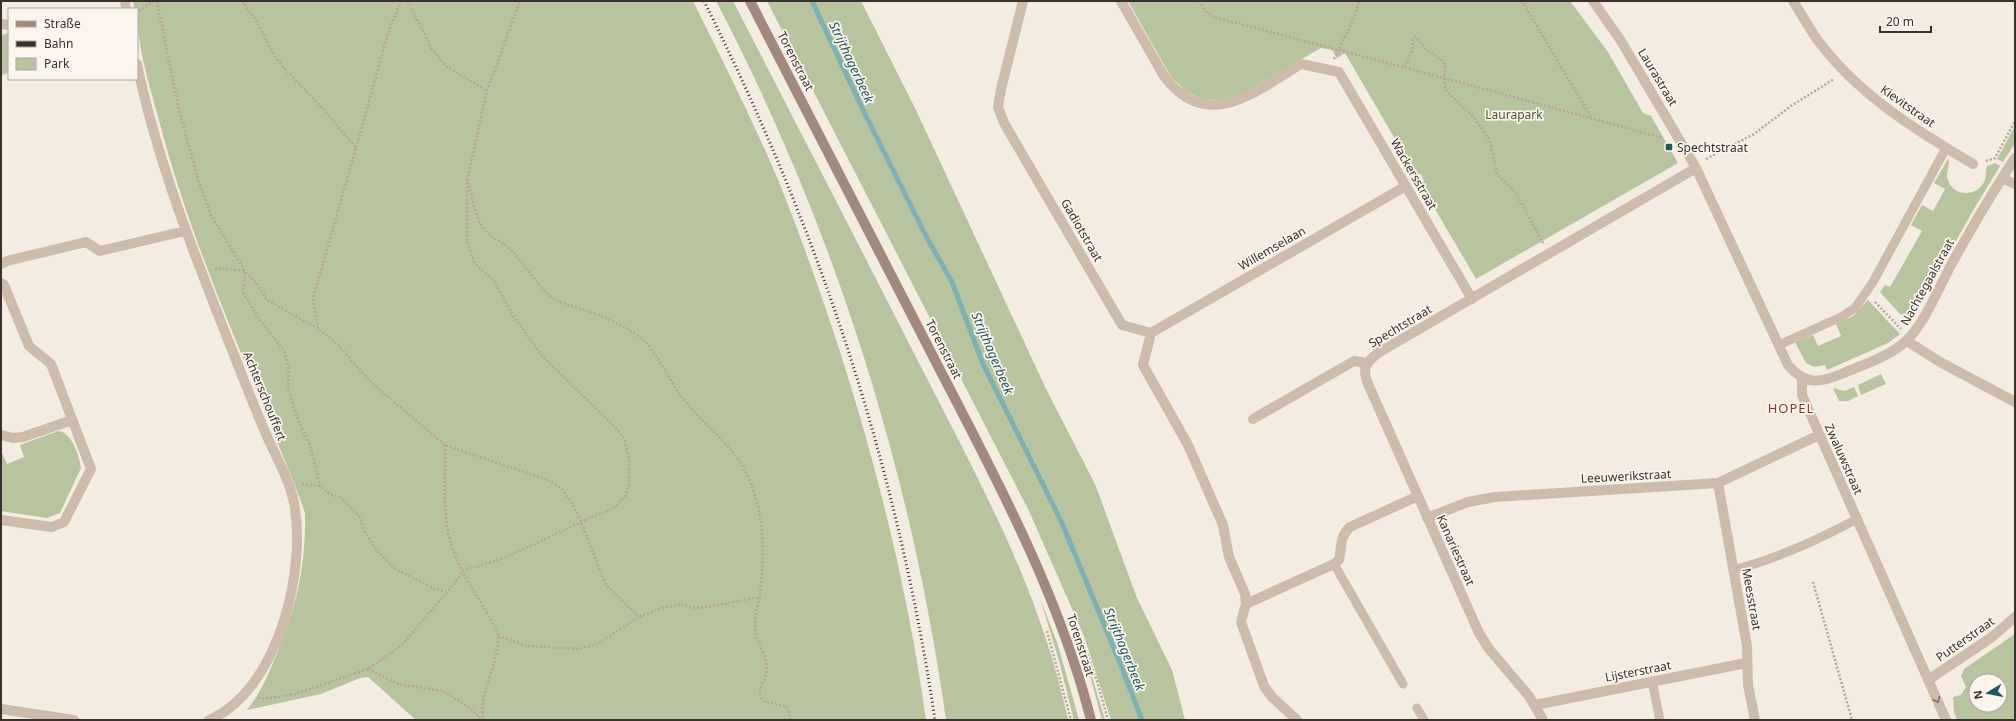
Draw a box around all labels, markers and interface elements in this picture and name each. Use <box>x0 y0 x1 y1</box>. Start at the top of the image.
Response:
legend <box>8 8 138 80</box>
scale bar <box>1880 8 1931 34</box>
text: 20 m <box>1886 13 1914 30</box>
text: Straße <box>44 15 81 32</box>
water label: Strijthagerbeek <box>825 18 879 106</box>
street label: Torenstraat <box>774 28 819 94</box>
text: Bahn <box>44 35 73 52</box>
street label: Laurastraat <box>1634 45 1682 110</box>
text: Park <box>44 55 70 72</box>
street label: Kievitstraat <box>1877 81 1939 131</box>
park label: Laurapark <box>1485 106 1543 123</box>
street label: Wackersstraat <box>1387 135 1442 213</box>
place label: Spechtstraat <box>1677 139 1749 156</box>
marker: Spechtstraat <box>1664 142 1674 152</box>
street label: Gadiotstraat <box>1057 195 1107 265</box>
street label: Willemselaan <box>1235 222 1309 274</box>
street label: Nachtegaalstraat <box>1896 235 1958 328</box>
street label: Spechtstraat <box>1365 300 1435 352</box>
water label: Strijthagerbeek <box>967 309 1019 398</box>
street label: Torenstraat <box>922 316 967 382</box>
street label: Achterschouffert <box>239 349 291 444</box>
district label: HOPEL <box>1768 399 1814 417</box>
street label: Zwaluwstraat <box>1821 421 1867 498</box>
street label: Leeuwerikstraat <box>1580 465 1672 487</box>
street label: Kanariestraat <box>1433 512 1479 589</box>
street label: Meesstraat <box>1738 567 1766 632</box>
water label: Strijthagerbeek <box>1100 605 1150 694</box>
street label: Torenstraat <box>1063 612 1099 679</box>
street label: Putterstraat <box>1932 612 1998 665</box>
street label: Lijsterstraat <box>1604 656 1673 686</box>
north arrow <box>1968 673 2008 713</box>
text: N <box>1969 689 1986 701</box>
one-way arrow <box>1932 695 1940 703</box>

